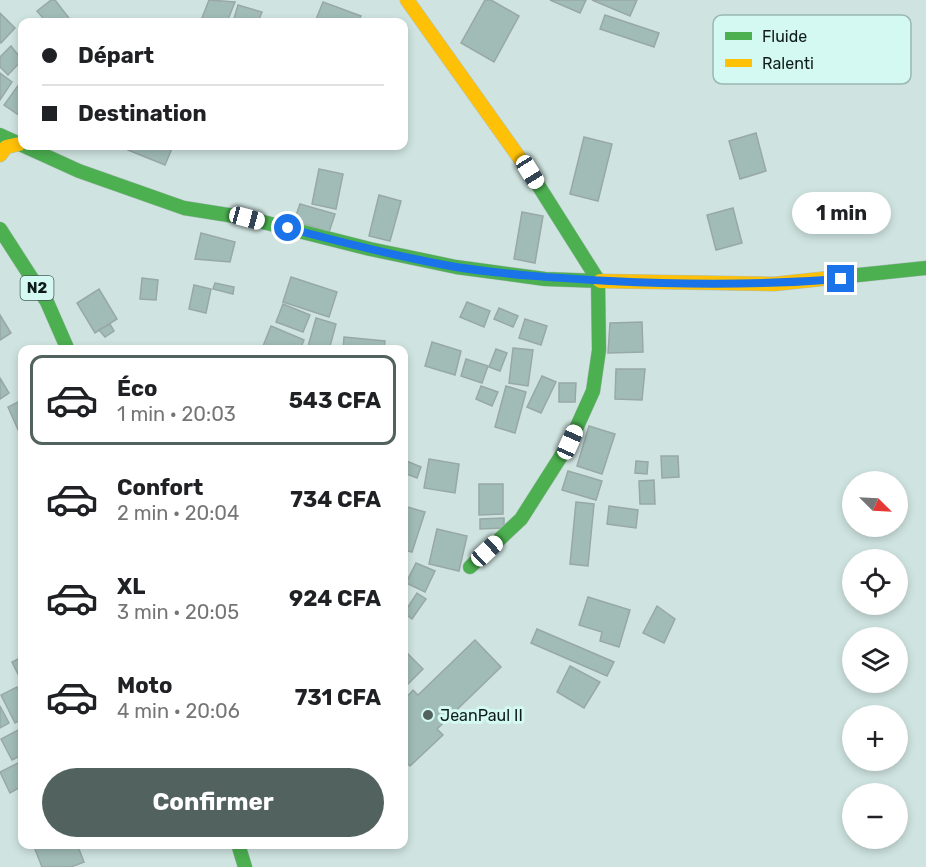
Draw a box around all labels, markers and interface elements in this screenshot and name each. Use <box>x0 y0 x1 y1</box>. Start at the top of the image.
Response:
legend <box>713 15 911 84</box>
text: Fluide <box>762 27 807 46</box>
text: Départ <box>78 42 154 69</box>
text: Ralenti <box>762 54 814 73</box>
text: Destination <box>78 100 207 127</box>
car <box>513 152 547 192</box>
callout: 1 min <box>792 192 890 234</box>
text: 1 min <box>816 201 867 225</box>
car <box>227 205 267 231</box>
route start <box>274 214 301 241</box>
route end <box>827 265 854 292</box>
road number: N2 <box>20 276 54 300</box>
icon: car <box>45 373 99 427</box>
text: Éco <box>117 375 157 402</box>
text: 543 CFA <box>289 387 381 414</box>
text: 1 min · 20:03 <box>117 402 236 426</box>
car <box>554 422 586 462</box>
north arrow <box>842 471 908 537</box>
map controls <box>842 471 908 849</box>
icon: car <box>45 472 99 526</box>
text: Confort <box>117 474 203 501</box>
text: 734 CFA <box>290 486 381 513</box>
text: 2 min · 20:04 <box>117 501 239 525</box>
car <box>468 532 506 570</box>
button: locate <box>842 549 908 615</box>
icon: car <box>45 571 99 625</box>
text: XL <box>117 573 145 600</box>
text: 924 CFA <box>289 585 381 612</box>
text: 3 min · 20:05 <box>117 600 239 624</box>
button: layers <box>842 627 908 693</box>
icon: car <box>45 670 99 724</box>
text: Moto <box>117 672 172 699</box>
text: 731 CFA <box>295 684 381 711</box>
text: 4 min · 20:06 <box>117 699 240 723</box>
button: + <box>842 705 908 771</box>
place label: JeanPaul II <box>440 706 523 725</box>
marker: JeanPaul II <box>421 708 435 722</box>
button: Confirmer <box>42 768 384 837</box>
button: − <box>842 783 908 849</box>

